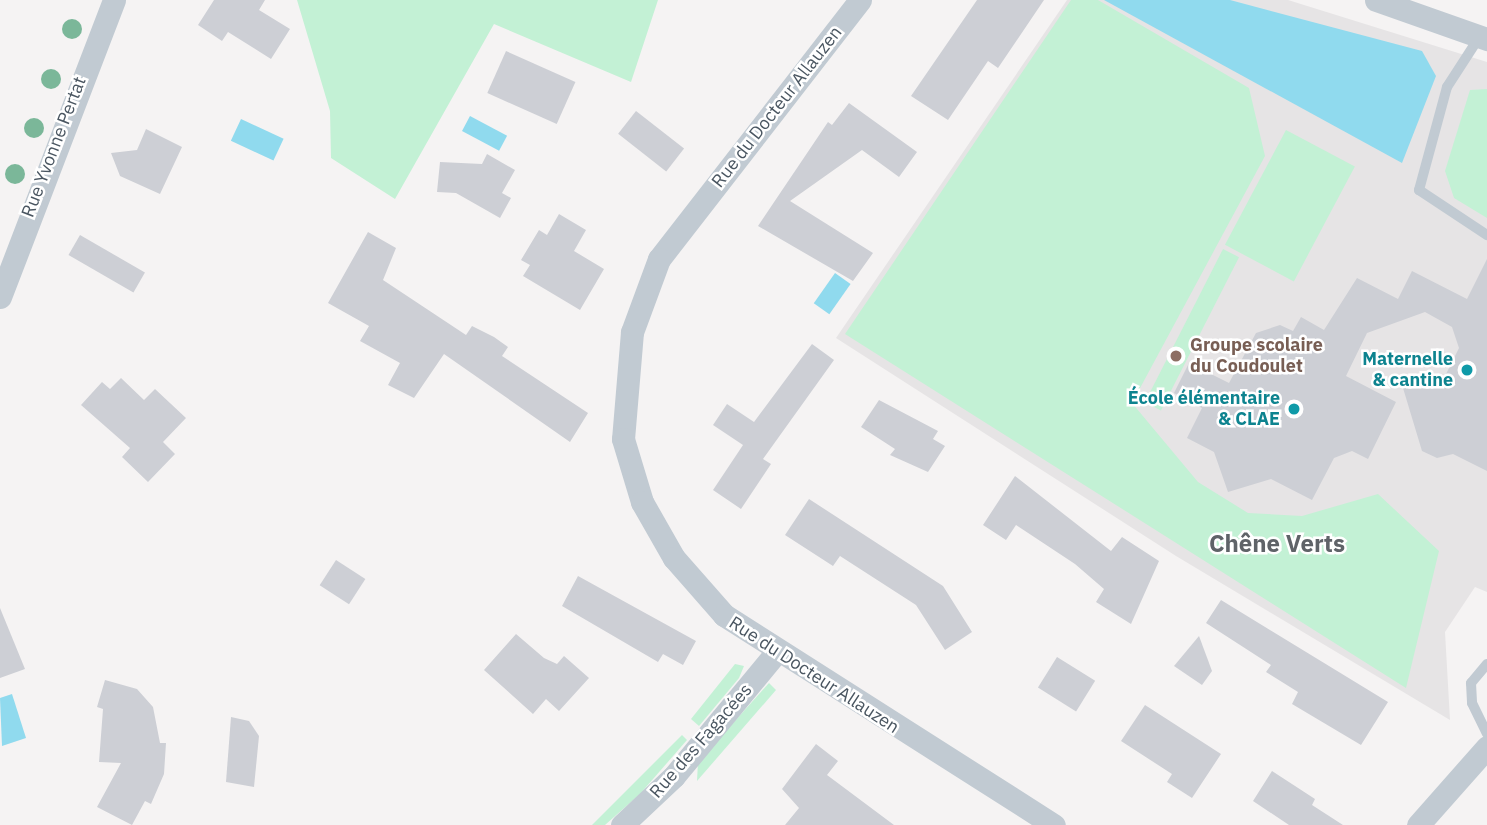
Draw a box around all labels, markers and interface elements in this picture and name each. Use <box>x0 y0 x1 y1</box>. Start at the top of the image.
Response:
street label: Rue du Docteur Allauzen <box>707 22 847 192</box>
street label: Rue Yvonne Pertat <box>17 74 91 220</box>
place label: Groupe scolaire du Coudoulet <box>1190 335 1323 378</box>
marker: Groupe scolaire du Coudoulet <box>1168 348 1184 364</box>
place label: Maternelle & cantine <box>1362 349 1453 392</box>
marker: Maternelle & cantine <box>1459 362 1475 378</box>
place label: École élémentaire & CLAE <box>1128 388 1280 430</box>
marker: École élémentaire & CLAE <box>1286 401 1302 417</box>
district label: Chêne Verts <box>1209 530 1345 558</box>
street label: Rue du Docteur Allauzen <box>725 612 903 738</box>
street label: Rue des Fagacées <box>645 679 757 803</box>

